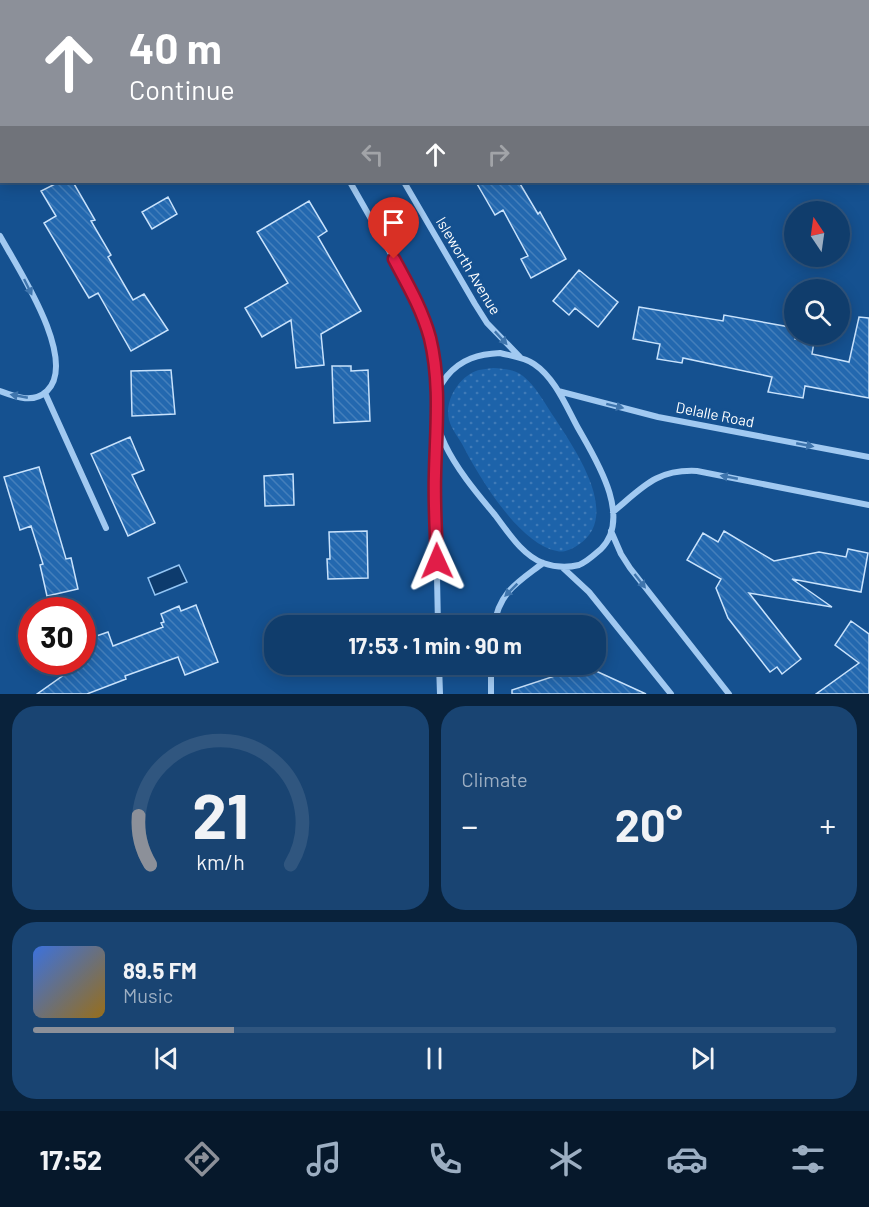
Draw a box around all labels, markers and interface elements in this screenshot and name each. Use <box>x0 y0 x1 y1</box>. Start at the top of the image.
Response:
text: 40 m <box>129 22 222 72</box>
icon: ahead <box>30 24 108 102</box>
text: Continue <box>129 73 235 105</box>
icon: left <box>356 138 389 171</box>
icon: ahead <box>419 138 452 171</box>
icon: right <box>482 138 515 171</box>
pin <box>368 197 419 259</box>
north arrow <box>784 201 850 267</box>
map controls <box>784 201 850 345</box>
icon: arrive <box>377 206 410 239</box>
street label: Isleworth Avenue <box>433 213 505 318</box>
one-way arrow <box>23 279 32 296</box>
button: search <box>784 279 850 345</box>
one-way arrow <box>494 330 507 345</box>
one-way arrow <box>10 391 28 401</box>
street label: Delalle Road <box>674 398 756 430</box>
one-way arrow <box>605 401 624 411</box>
one-way arrow <box>796 441 815 450</box>
one-way arrow <box>720 472 739 481</box>
position arrow <box>405 529 469 593</box>
one-way arrow <box>633 574 645 589</box>
one-way arrow <box>505 582 519 596</box>
speed limit sign: 30 <box>18 597 96 675</box>
text: 17:53 · 1 min · 90 m <box>348 632 522 658</box>
text: Climate <box>462 767 528 791</box>
text: 21 <box>192 777 249 851</box>
text: 20° <box>615 797 683 851</box>
text: − <box>462 805 478 845</box>
text: + <box>820 805 836 845</box>
text: km/h <box>196 849 245 874</box>
text: 89.5 FM <box>123 957 197 983</box>
text: Music <box>123 983 173 1007</box>
icon: previous <box>150 1042 183 1075</box>
icon: pause <box>418 1042 451 1075</box>
icon: next <box>686 1042 719 1075</box>
icon: directions <box>181 1138 223 1180</box>
icon: music <box>303 1138 345 1180</box>
icon: phone <box>424 1138 466 1180</box>
icon: climate <box>545 1138 587 1180</box>
icon: car <box>666 1138 708 1180</box>
icon: filters <box>787 1138 829 1180</box>
text: 17:52 <box>40 1143 102 1175</box>

